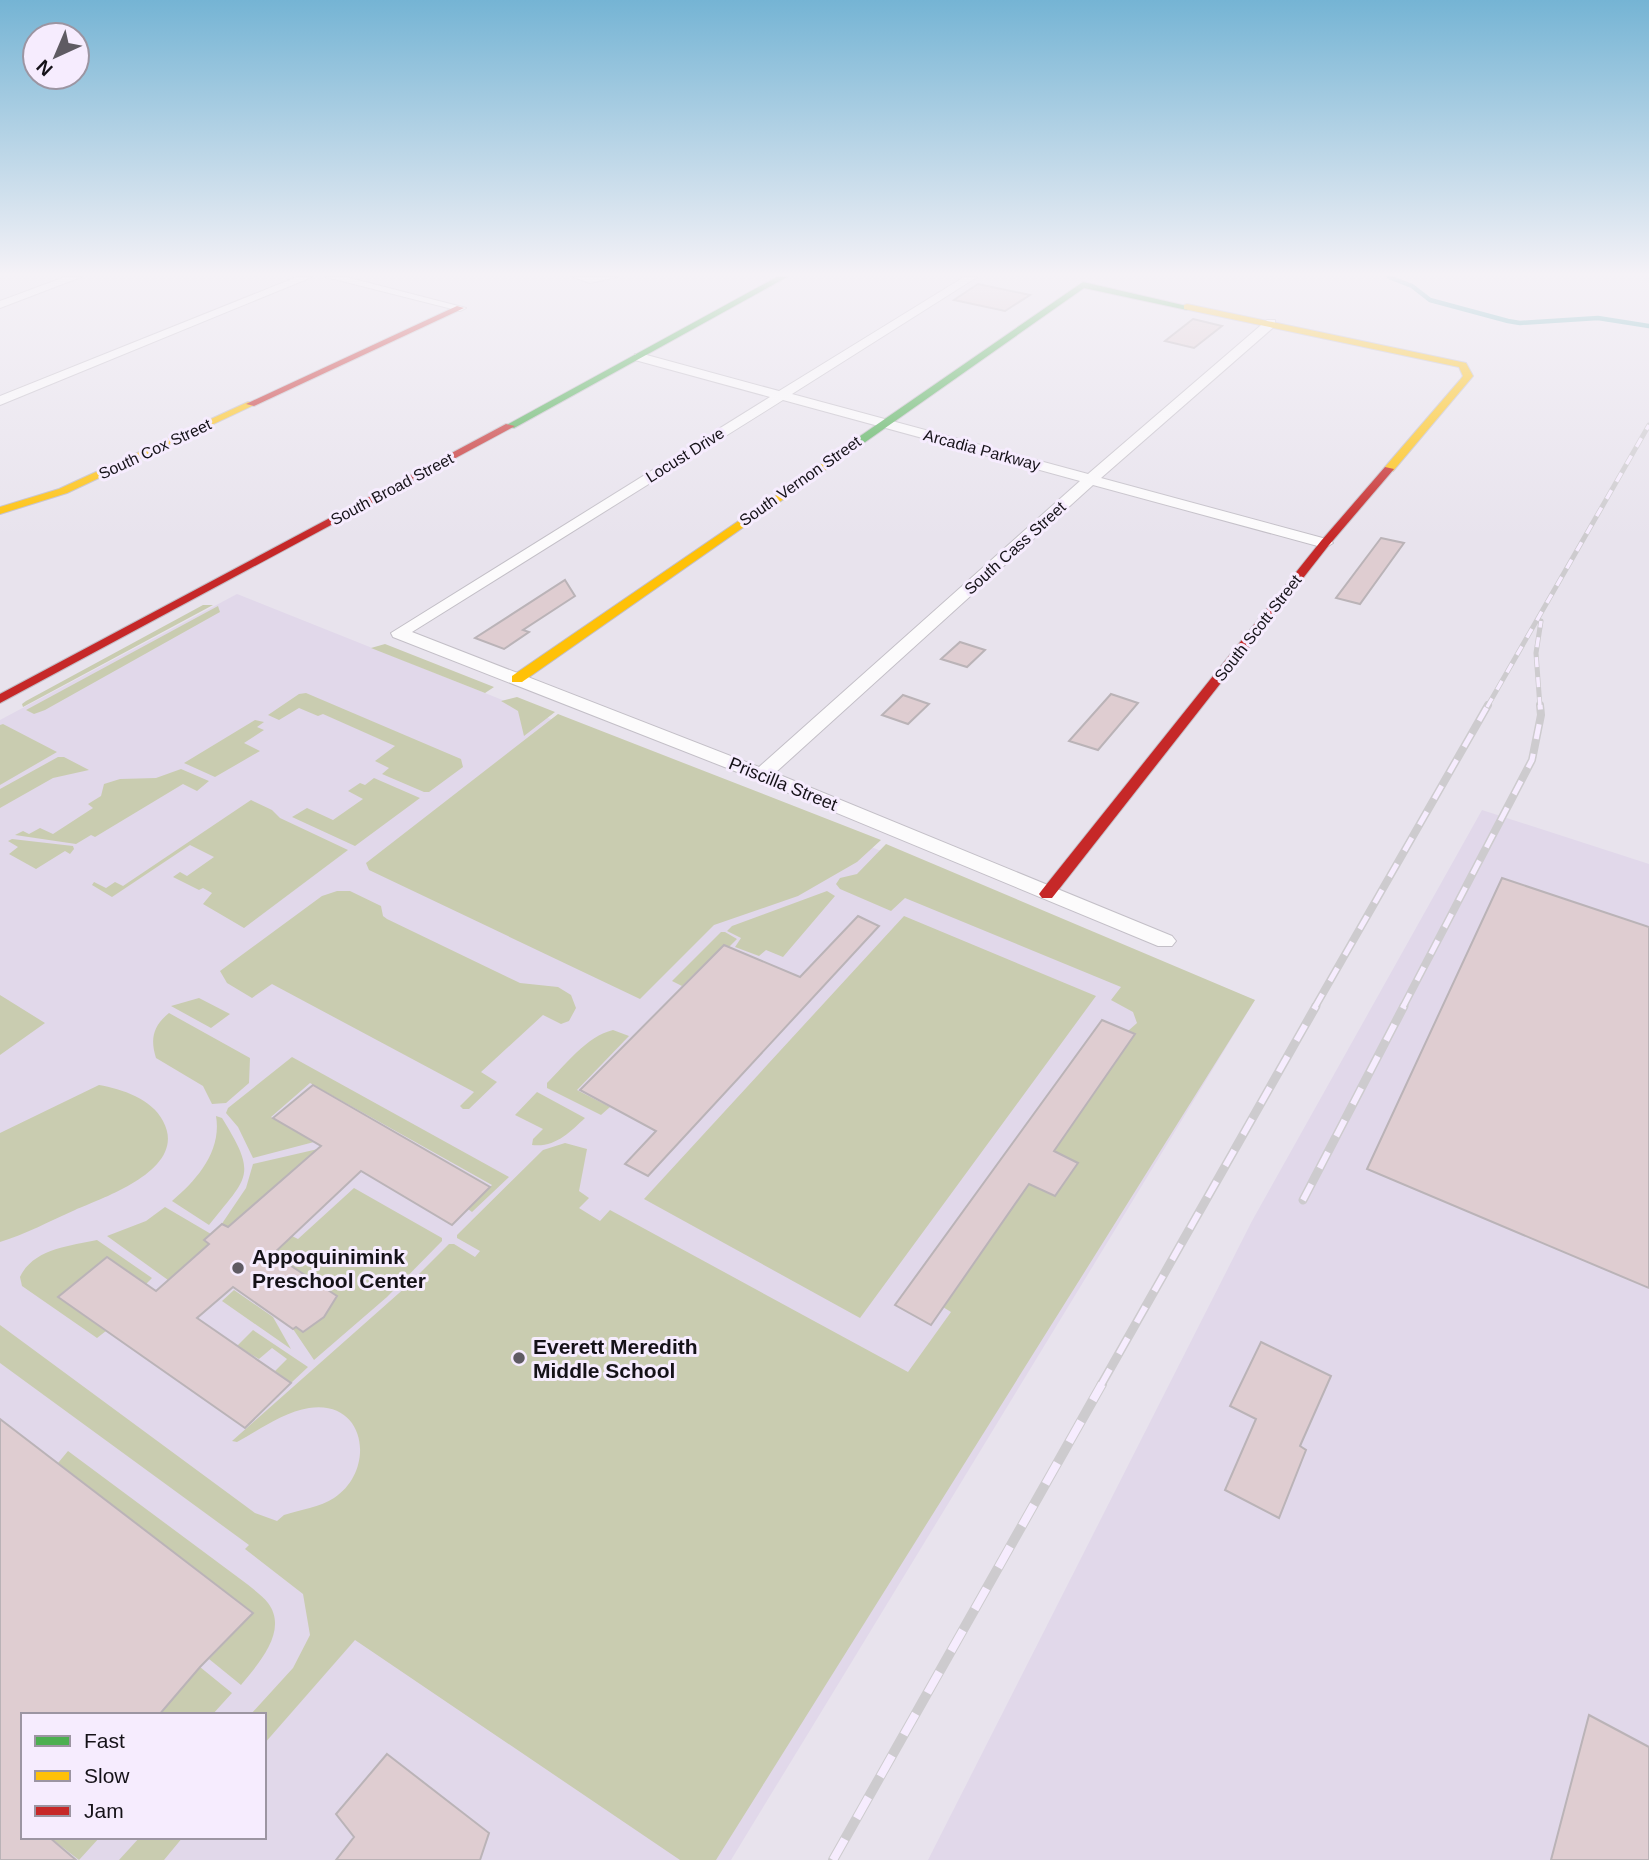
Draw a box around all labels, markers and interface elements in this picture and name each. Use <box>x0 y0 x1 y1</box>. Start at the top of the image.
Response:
north arrow <box>21 21 91 91</box>
text: N <box>32 56 57 80</box>
street label: South Cox Street <box>96 415 214 482</box>
street label: Locust Drive <box>643 424 727 486</box>
street label: Arcadia Parkway <box>922 426 1042 474</box>
street label: South Vernon Street <box>736 432 864 529</box>
street label: South Broad Street <box>328 449 457 528</box>
street label: South Cass Street <box>961 498 1069 598</box>
street label: South Scott Street <box>1211 571 1305 684</box>
street label: Priscilla Street <box>726 753 840 815</box>
place label: Appoquinimink Preschool Center <box>252 1245 426 1292</box>
marker: Appoquinimink Preschool Center <box>230 1260 246 1276</box>
place label: Everett Meredith Middle School <box>533 1335 698 1382</box>
marker: Everett Meredith Middle School <box>511 1350 527 1366</box>
legend <box>21 1713 266 1839</box>
text: Fast <box>84 1729 125 1752</box>
text: Slow <box>84 1764 130 1787</box>
text: Jam <box>84 1799 124 1822</box>

